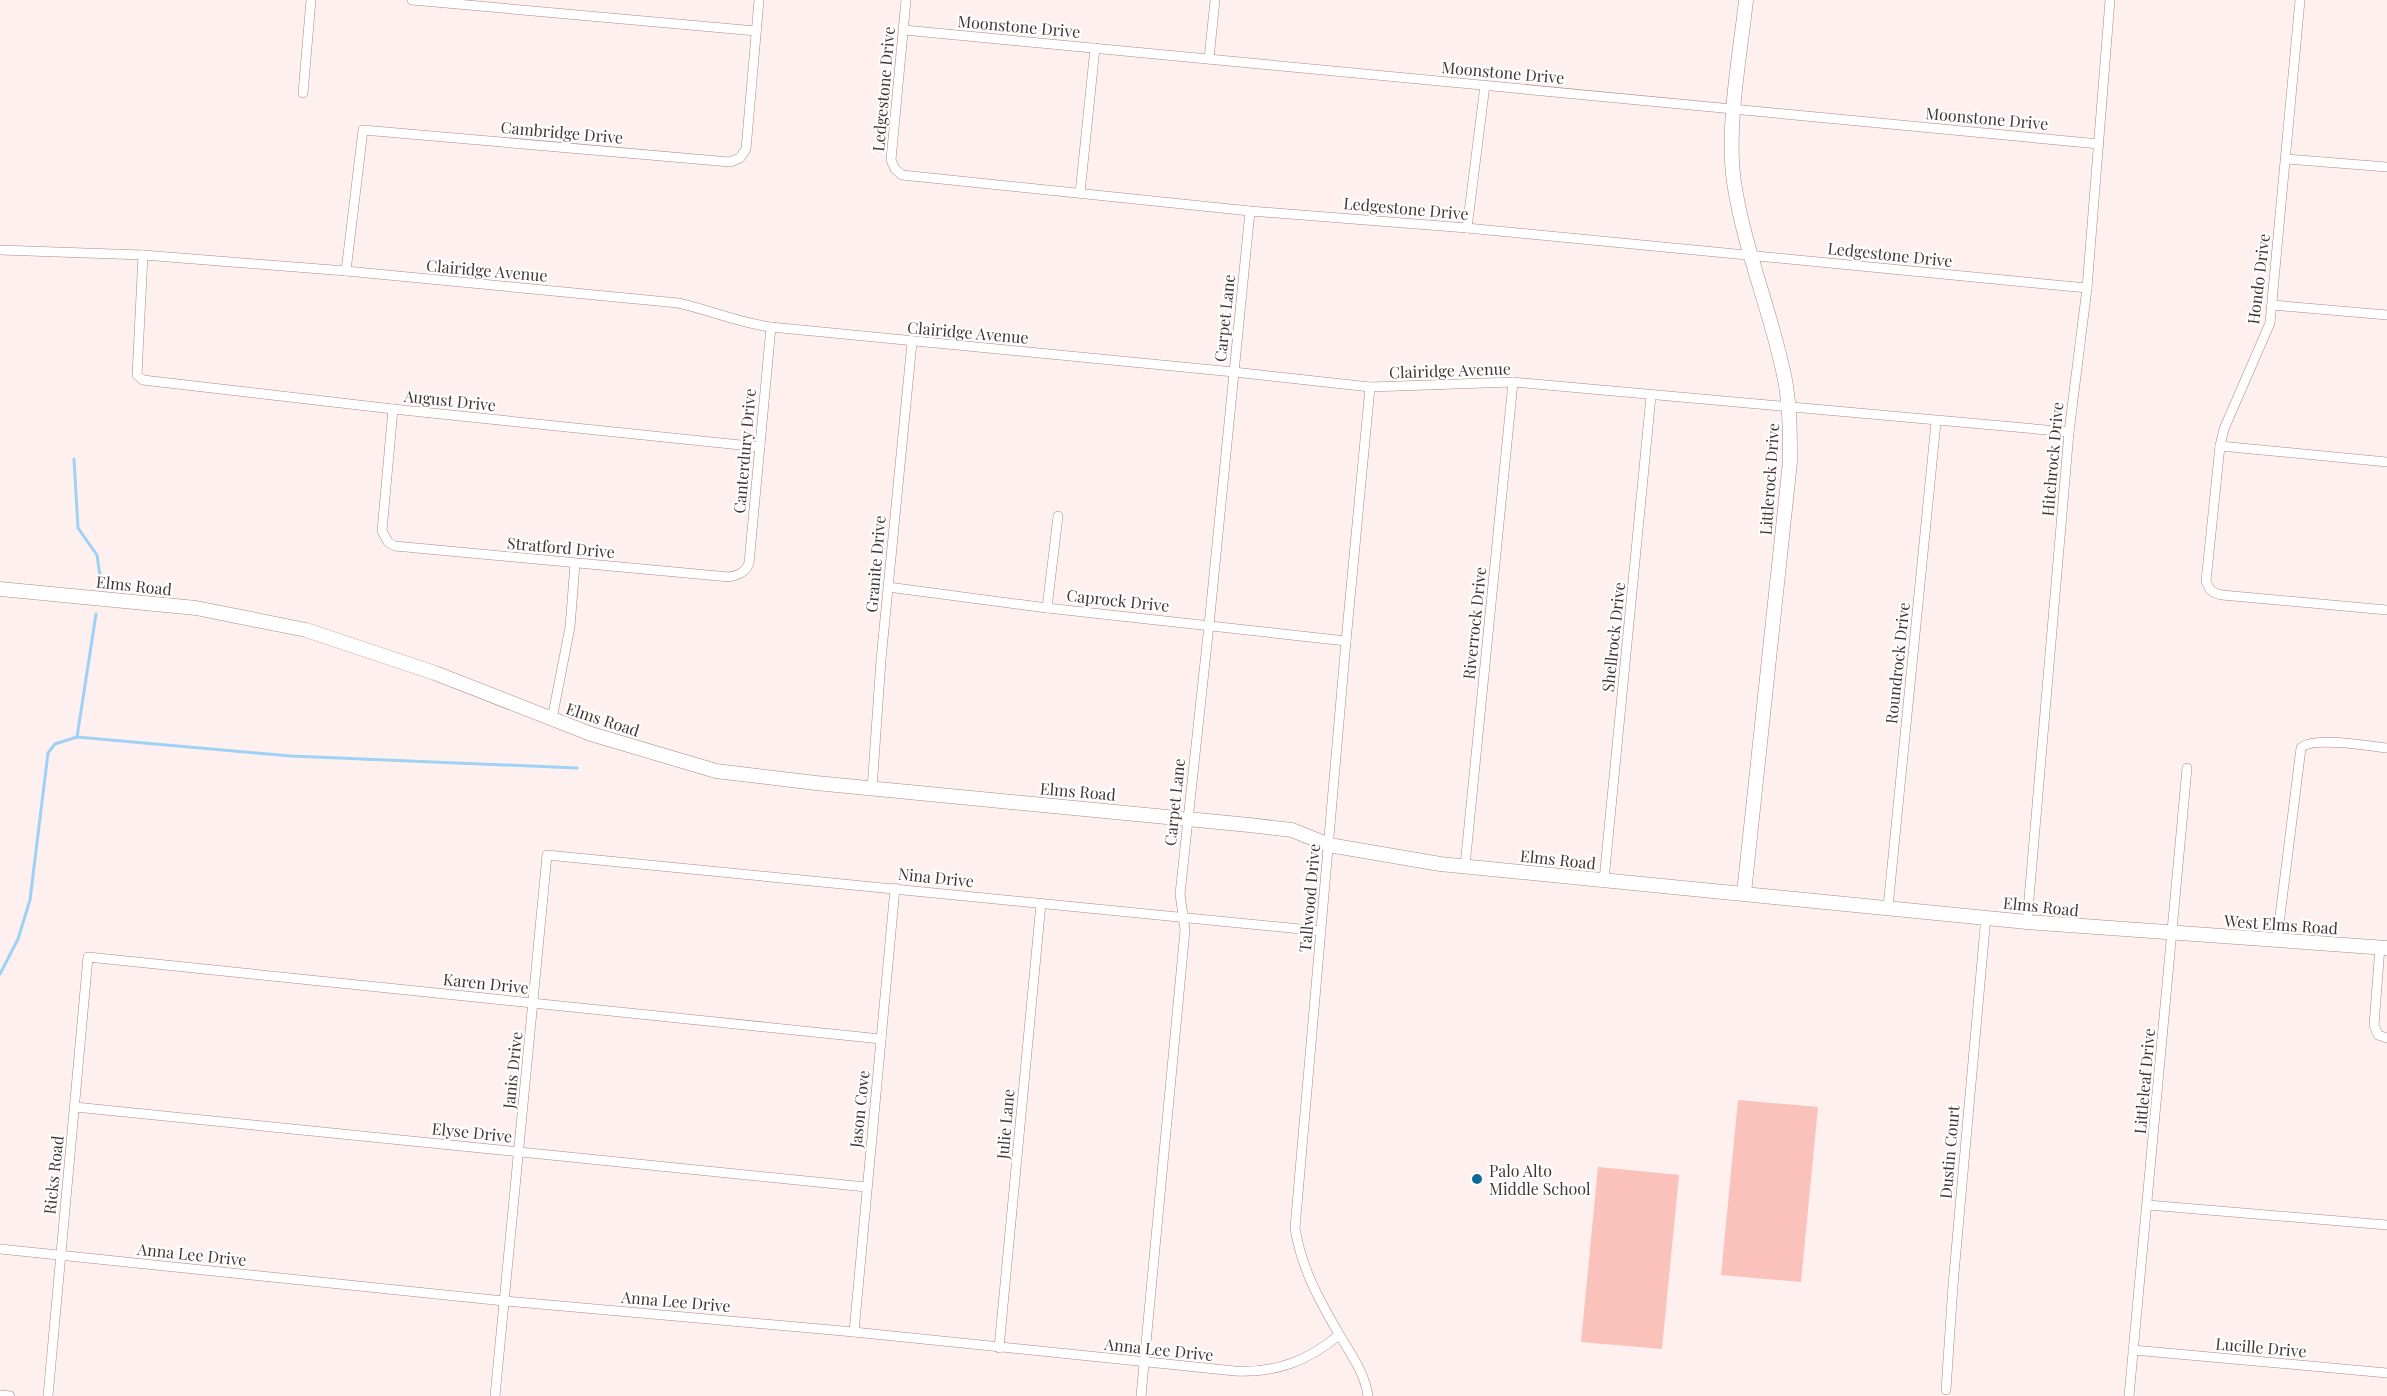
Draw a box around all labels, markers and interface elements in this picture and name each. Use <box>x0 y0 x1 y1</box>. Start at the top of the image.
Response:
street label: Moonstone Drive <box>957 10 1081 42</box>
street label: Ledgestone Drive <box>867 26 899 152</box>
street label: Moonstone Drive <box>1441 56 1565 88</box>
street label: Moonstone Drive <box>1925 102 2049 134</box>
street label: Cambridge Drive <box>500 116 624 148</box>
street label: Ledgestone Drive <box>1343 192 1469 224</box>
street label: Hondo Drive <box>2242 232 2274 326</box>
street label: Ledgestone Drive <box>1826 237 1954 271</box>
street label: Clairidge Avenue <box>425 254 549 286</box>
street label: Carpet Lane <box>1209 273 1239 363</box>
street label: Clairidge Avenue <box>906 316 1030 348</box>
street label: Clairidge Avenue <box>1389 357 1511 383</box>
street label: August Drive <box>402 385 497 415</box>
street label: Canterdury Drive <box>728 388 760 514</box>
street label: Hitchrock Drive <box>2037 401 2067 517</box>
street label: Littlerock Drive <box>1755 422 1783 536</box>
street label: Granite Drive <box>860 515 890 613</box>
street label: Stratford Drive <box>506 532 616 562</box>
street label: Riverrock Drive <box>1458 566 1490 680</box>
street label: Elms Road <box>95 571 173 599</box>
street label: Shellrock Drive <box>1597 581 1629 693</box>
street label: Caprock Drive <box>1065 584 1171 616</box>
street label: Roundrock Drive <box>1880 601 1914 725</box>
street label: Elms Road <box>564 697 642 741</box>
street label: Carpet Lane <box>1159 757 1189 847</box>
street label: Elms Road <box>1039 777 1117 805</box>
street label: Tallwood Drive <box>1294 843 1324 953</box>
street label: Elms Road <box>1519 845 1597 873</box>
street label: Nina Drive <box>897 863 975 891</box>
street label: Elms Road <box>2002 892 2080 920</box>
street label: West Elms Road <box>2222 909 2339 938</box>
street label: Karen Drive <box>442 968 530 998</box>
street label: Littleleaf Drive <box>2129 1027 2159 1135</box>
street label: Janis Drive <box>497 1030 526 1111</box>
street label: Jason Cove <box>844 1069 874 1150</box>
street label: Julie Lane <box>991 1088 1019 1161</box>
street label: Dustin Court <box>1934 1104 1964 1200</box>
street label: Elyse Drive <box>431 1117 513 1147</box>
street label: Ricks Road <box>38 1135 68 1215</box>
place label: Palo Alto Middle School <box>1489 1160 1591 1199</box>
marker: Palo Alto Middle School <box>1470 1172 1484 1186</box>
street label: Anna Lee Drive <box>135 1238 248 1270</box>
street label: Anna Lee Drive <box>619 1286 732 1316</box>
street label: Anna Lee Drive <box>1102 1333 1215 1365</box>
street label: Lucille Drive <box>2215 1333 2307 1361</box>

